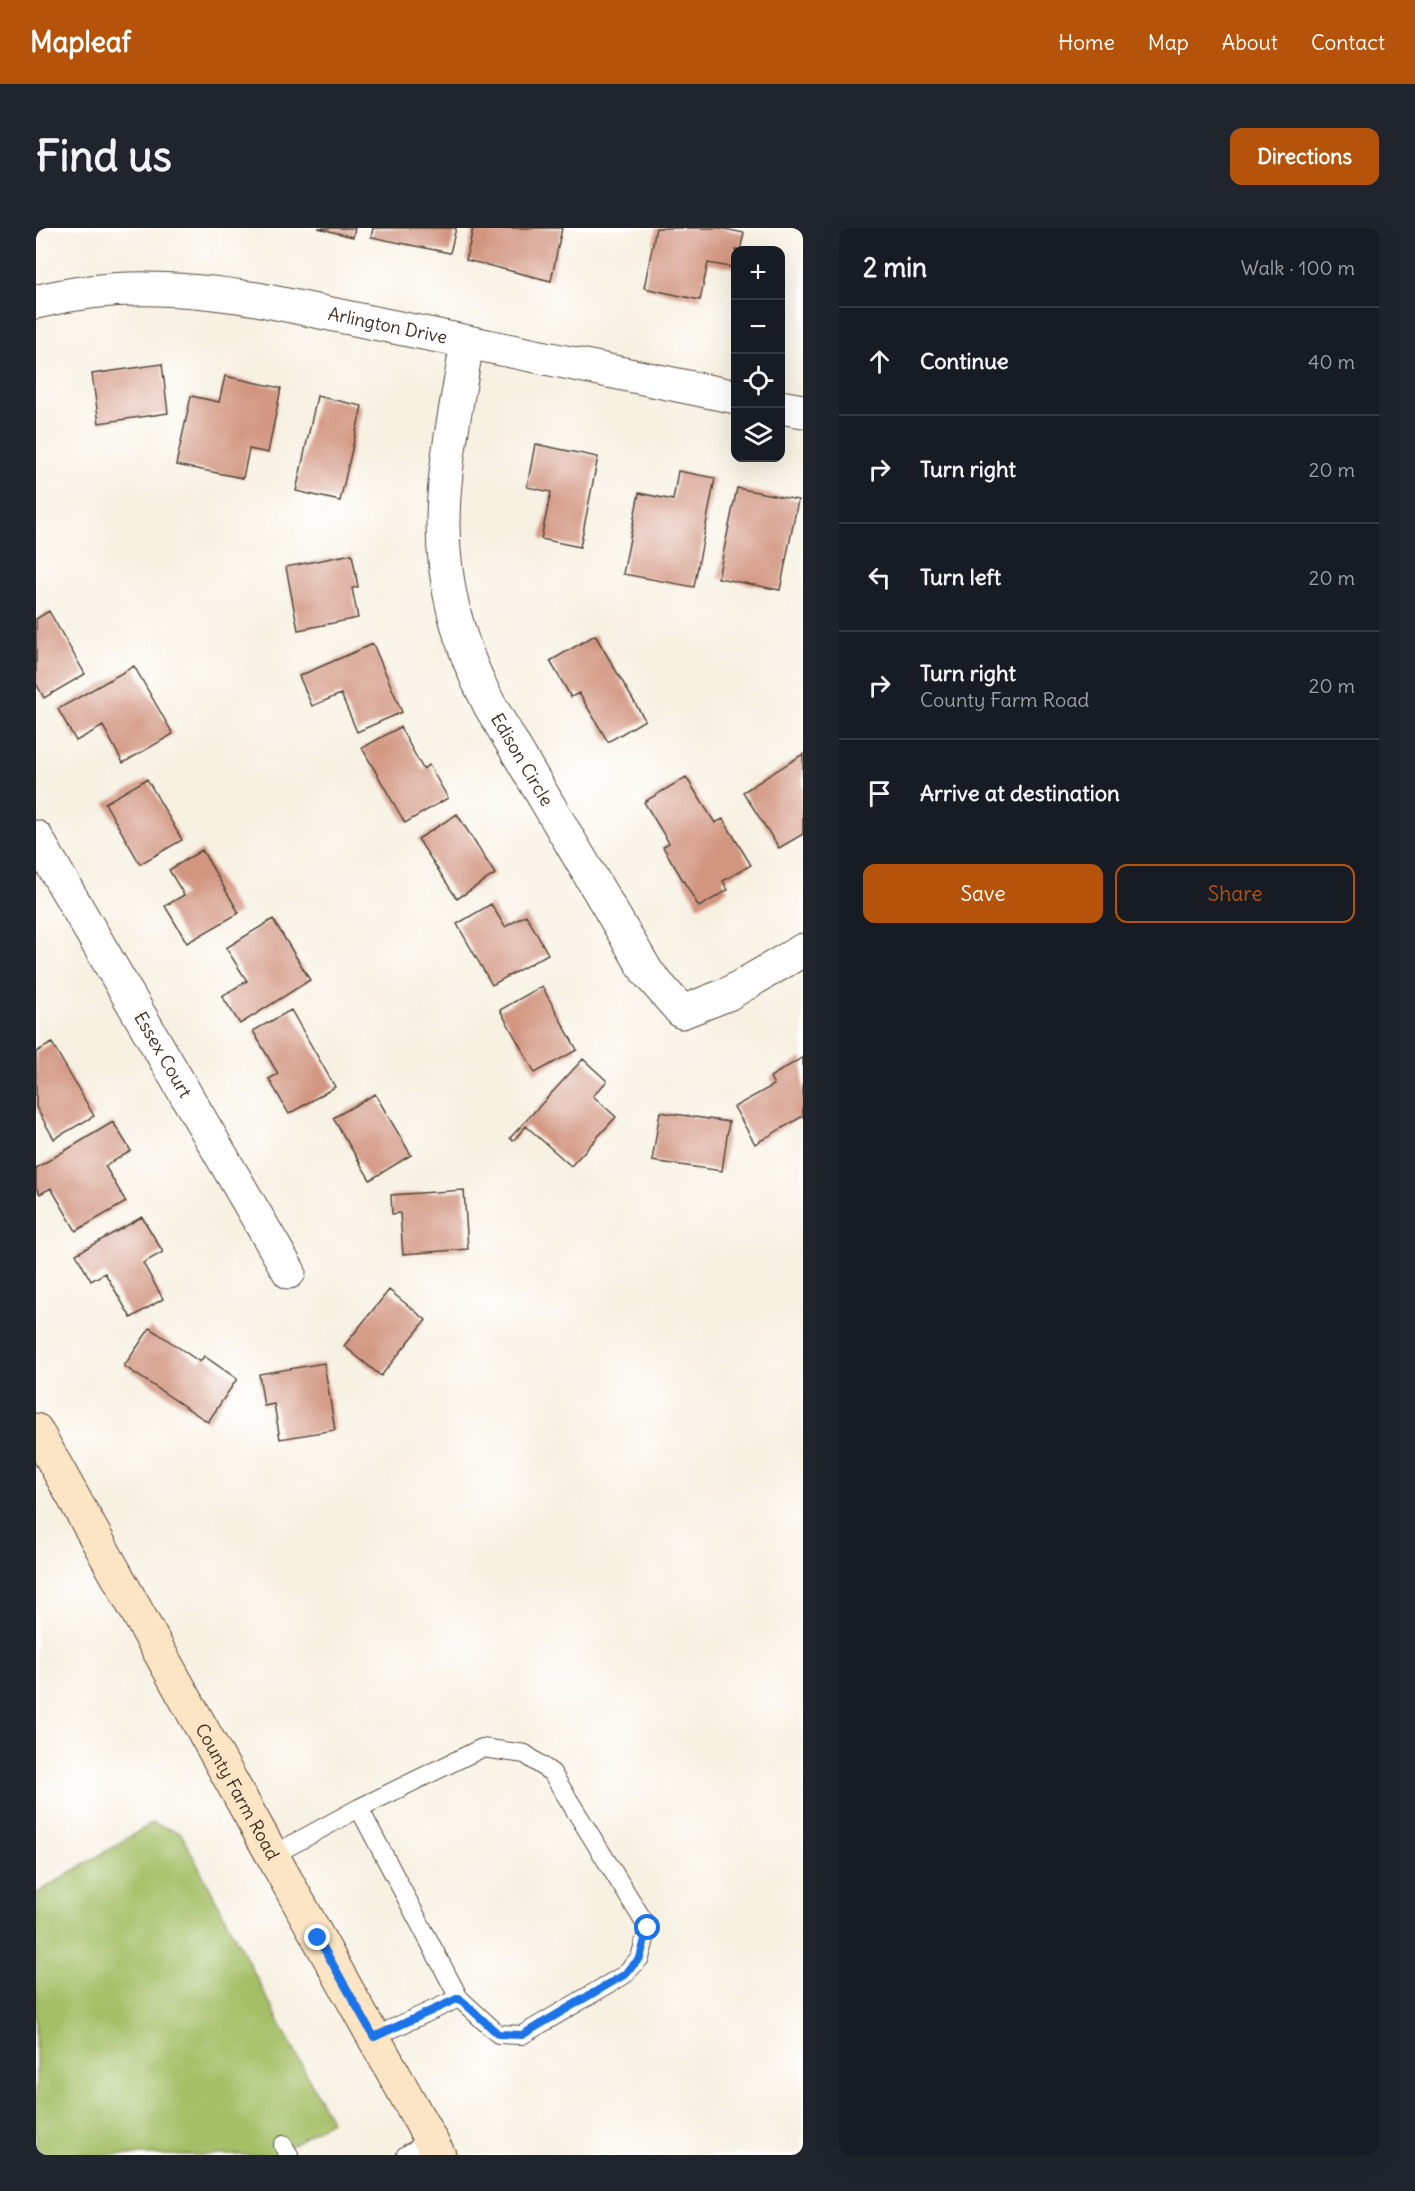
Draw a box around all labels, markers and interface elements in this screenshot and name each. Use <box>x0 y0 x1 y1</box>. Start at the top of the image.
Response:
text: Mapleaf <box>30 24 131 60</box>
text: Home <box>1058 29 1115 56</box>
text: Map <box>1148 29 1189 56</box>
text: About <box>1222 29 1278 56</box>
text: Contact <box>1311 29 1385 56</box>
button: Directions <box>1230 128 1379 185</box>
text: Find us <box>36 130 172 182</box>
map controls <box>731 246 785 462</box>
button: + <box>731 246 785 300</box>
text: 2 min <box>863 251 927 284</box>
text: Walk · 100 m <box>1241 255 1355 280</box>
button: − <box>731 300 785 354</box>
street label: Arlington Drive <box>326 302 449 349</box>
icon: ahead <box>863 345 896 378</box>
text: Continue <box>920 347 1009 375</box>
text: 40 m <box>1308 349 1355 374</box>
button: locate <box>731 354 785 408</box>
button: layers <box>731 408 785 462</box>
icon: right <box>863 453 896 486</box>
text: Turn right <box>920 455 1016 483</box>
text: 20 m <box>1309 457 1355 482</box>
icon: left <box>863 561 896 594</box>
text: Turn left <box>920 563 1001 591</box>
text: 20 m <box>1309 565 1355 590</box>
text: Turn right <box>920 659 1016 687</box>
icon: right <box>863 669 896 702</box>
text: 20 m <box>1309 673 1355 698</box>
text: County Farm Road <box>920 687 1089 712</box>
street label: Edison Circle <box>486 709 559 810</box>
icon: arrive <box>863 777 896 810</box>
text: Arrive at destination <box>920 779 1120 807</box>
button: Save <box>863 864 1103 923</box>
button: Share <box>1115 864 1355 923</box>
street label: Essex Court <box>129 1007 197 1102</box>
street label: County Farm Road <box>190 1719 285 1864</box>
route start <box>634 1914 660 1940</box>
route end <box>304 1924 330 1950</box>

